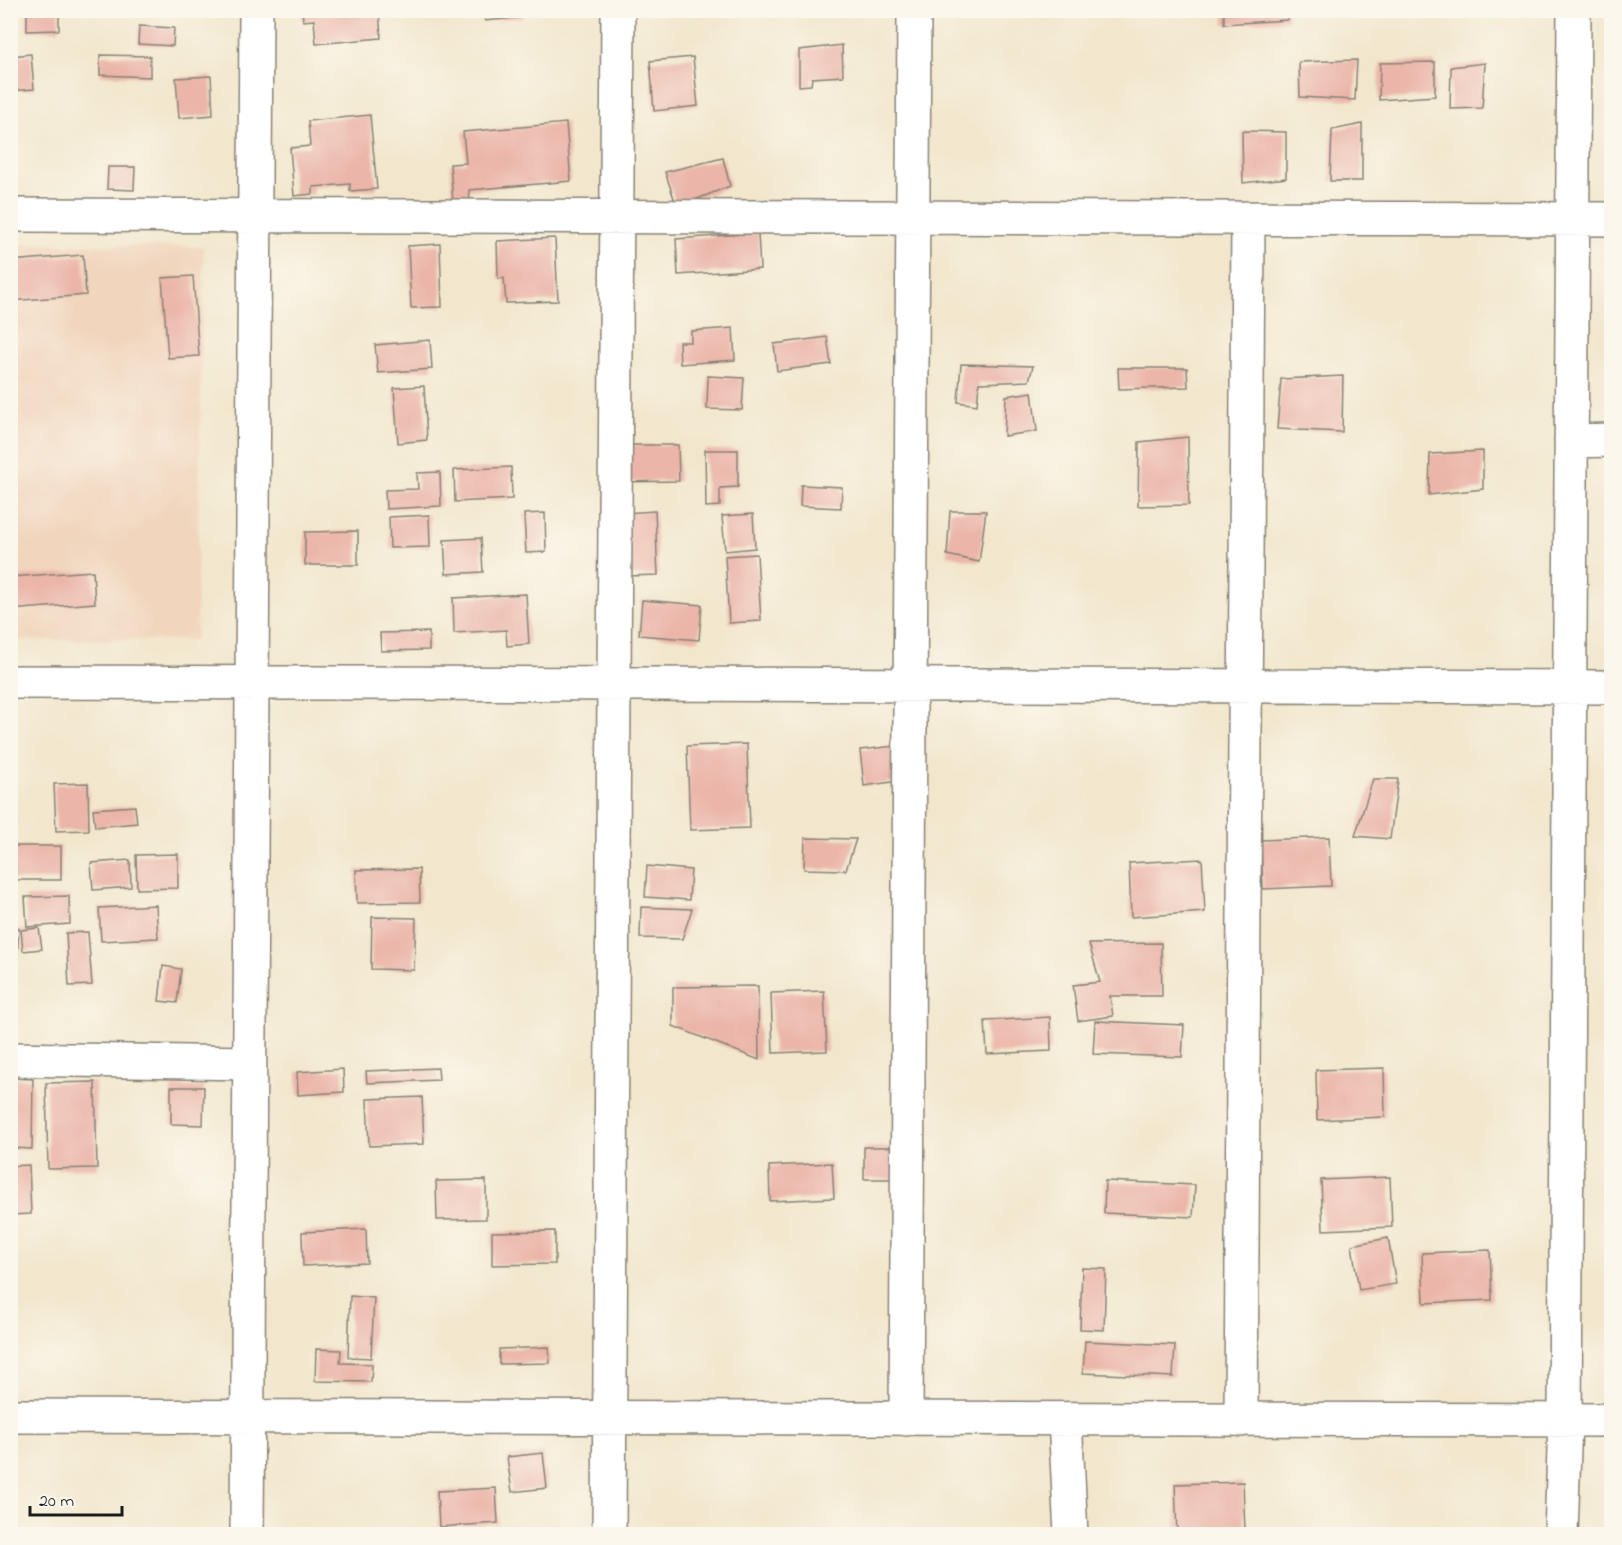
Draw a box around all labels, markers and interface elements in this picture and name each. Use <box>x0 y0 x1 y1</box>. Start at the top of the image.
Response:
scale bar <box>30 1479 122 1517</box>
text: 20 m <box>39 1489 74 1515</box>

